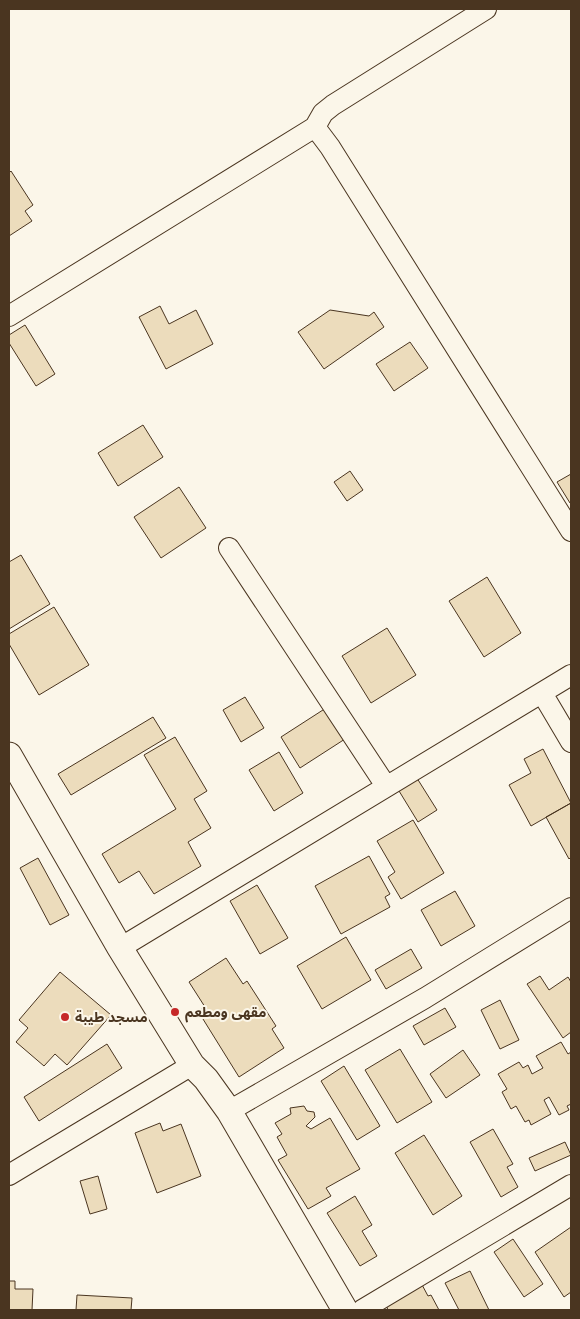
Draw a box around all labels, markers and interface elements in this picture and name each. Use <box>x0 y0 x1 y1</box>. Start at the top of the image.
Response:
place label: مقهى ومطعم <box>185 1003 266 1023</box>
marker: مقهى ومطعم <box>169 1006 181 1018</box>
place label: مسجد طيبة <box>75 1008 148 1026</box>
marker: مسجد طيبة <box>59 1011 71 1023</box>

